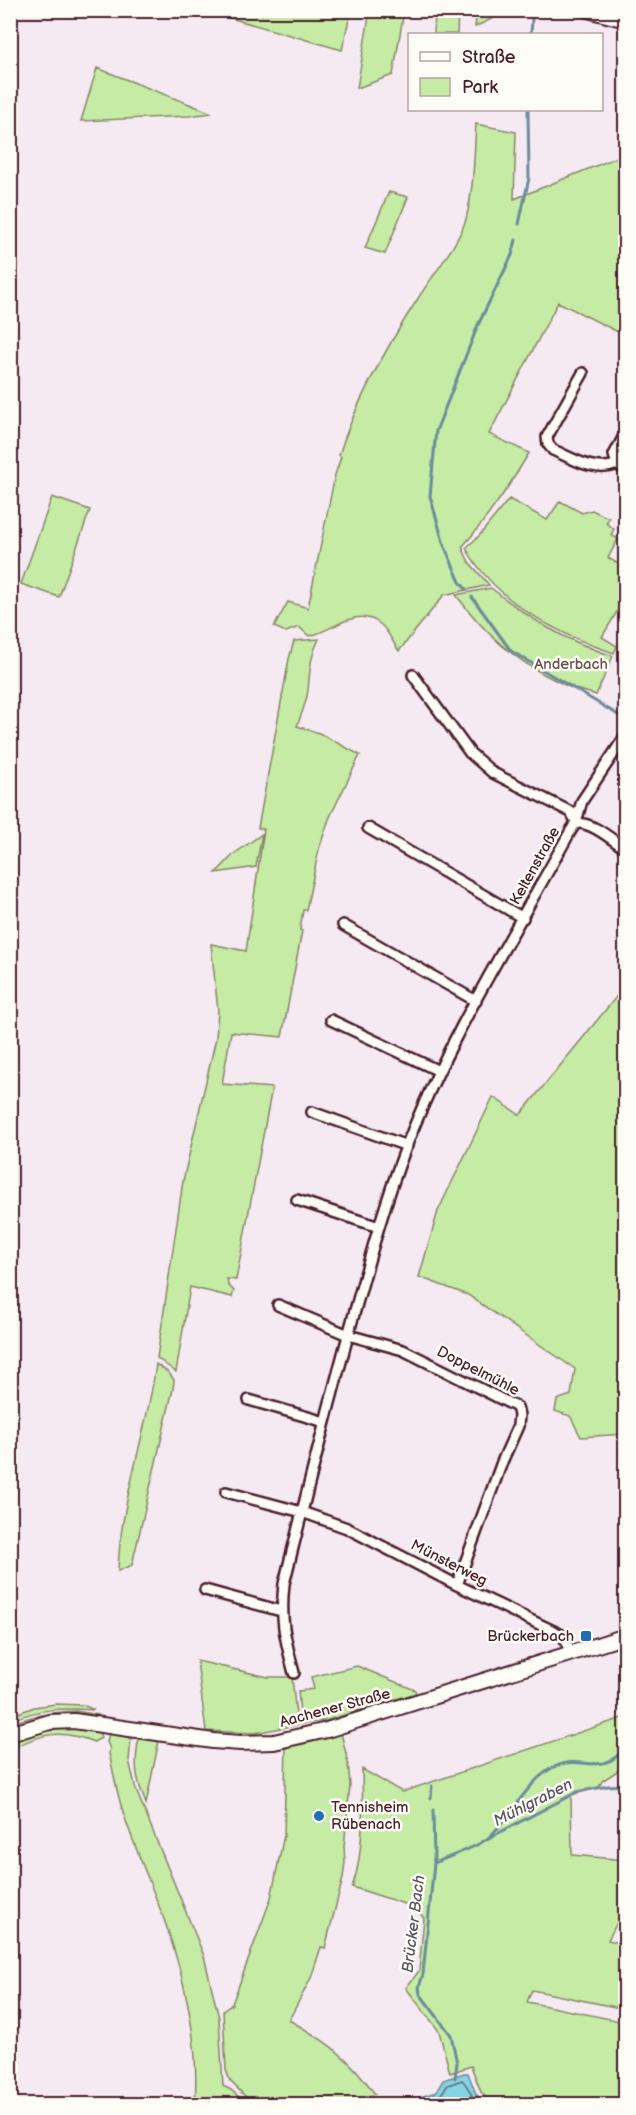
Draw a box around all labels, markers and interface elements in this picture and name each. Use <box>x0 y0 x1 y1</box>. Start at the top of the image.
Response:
legend <box>408 33 603 111</box>
text: Straße <box>462 47 516 68</box>
text: Park <box>462 77 498 98</box>
park label: Anderbach <box>534 655 608 674</box>
street label: Keltenstraße <box>506 824 564 908</box>
street label: Doppelmühle <box>434 1342 523 1400</box>
street label: Münsterweg <box>408 1536 490 1590</box>
place label: Brückerbach <box>487 1627 574 1646</box>
marker: Brückerbach <box>579 1629 593 1643</box>
street label: Aachener Straße <box>278 1684 392 1732</box>
water label: Mühlgraben <box>490 1775 576 1831</box>
place label: Tennisheim Rübenach <box>331 1798 408 1834</box>
marker: Tennisheim Rübenach <box>312 1809 326 1823</box>
water label: Brücker Bach <box>399 1874 429 1974</box>

